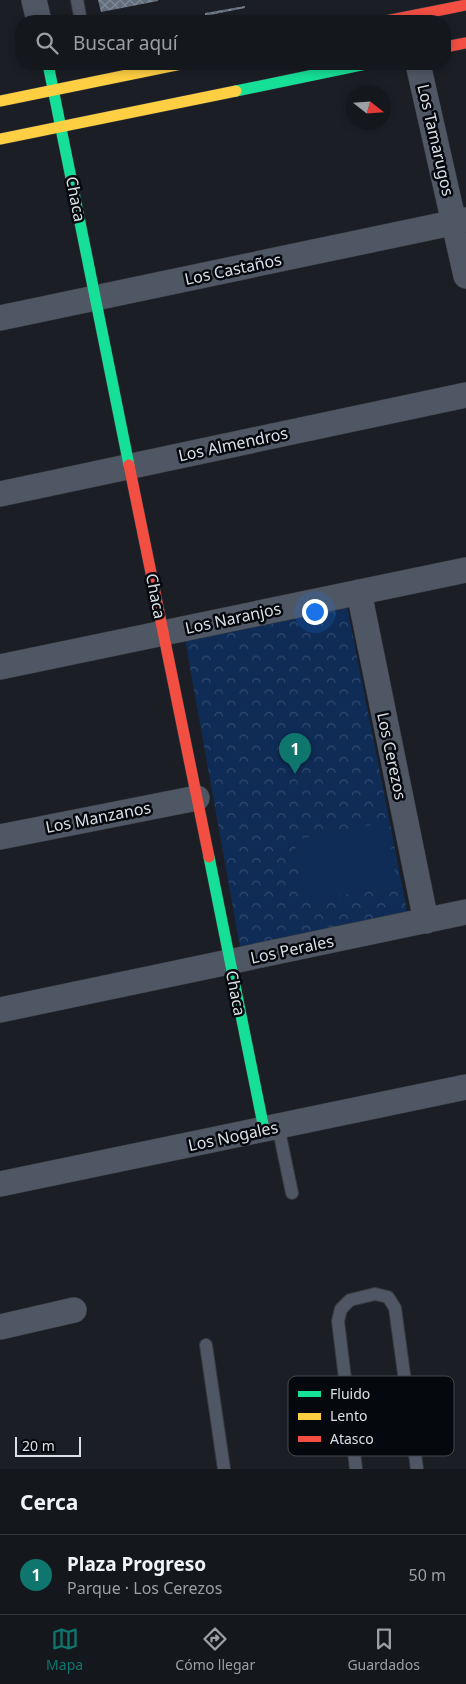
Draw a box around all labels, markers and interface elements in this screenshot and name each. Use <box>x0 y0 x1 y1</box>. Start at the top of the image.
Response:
search box <box>15 15 451 70</box>
icon: search <box>33 29 61 57</box>
text: Buscar aquí <box>73 30 178 56</box>
street label: Los Tamarugos <box>412 82 460 198</box>
north arrow <box>346 85 391 130</box>
street label: Chaca <box>61 175 91 223</box>
street label: Los Castaños <box>182 248 284 290</box>
street label: Los Almendros <box>176 422 290 466</box>
street label: Chaca <box>141 572 171 620</box>
street label: Los Naranjos <box>183 597 283 639</box>
your location <box>302 599 328 625</box>
street label: Los Cerezos <box>372 710 412 802</box>
pin: 1 <box>279 733 311 774</box>
street label: Los Manzanos <box>43 796 153 838</box>
street label: Los Perales <box>248 929 336 969</box>
street label: Chaca <box>221 969 251 1017</box>
street label: Los Nogales <box>186 1116 280 1156</box>
legend <box>288 1376 454 1456</box>
text: Fluido <box>330 1384 370 1403</box>
text: Lento <box>330 1406 367 1425</box>
text: Atasco <box>330 1429 374 1448</box>
scale bar <box>15 1434 81 1457</box>
text: 20 m <box>22 1436 55 1455</box>
text: Cerca <box>20 1488 78 1516</box>
text: Plaza Progreso <box>67 1551 206 1577</box>
text: 1 <box>31 1564 41 1586</box>
text: 50 m <box>409 1564 446 1586</box>
text: Parque · Los Cerezos <box>67 1577 222 1599</box>
tab: Mapa <box>46 1625 83 1674</box>
tab: Cómo llegar <box>175 1625 255 1674</box>
tab: Guardados <box>347 1625 420 1674</box>

